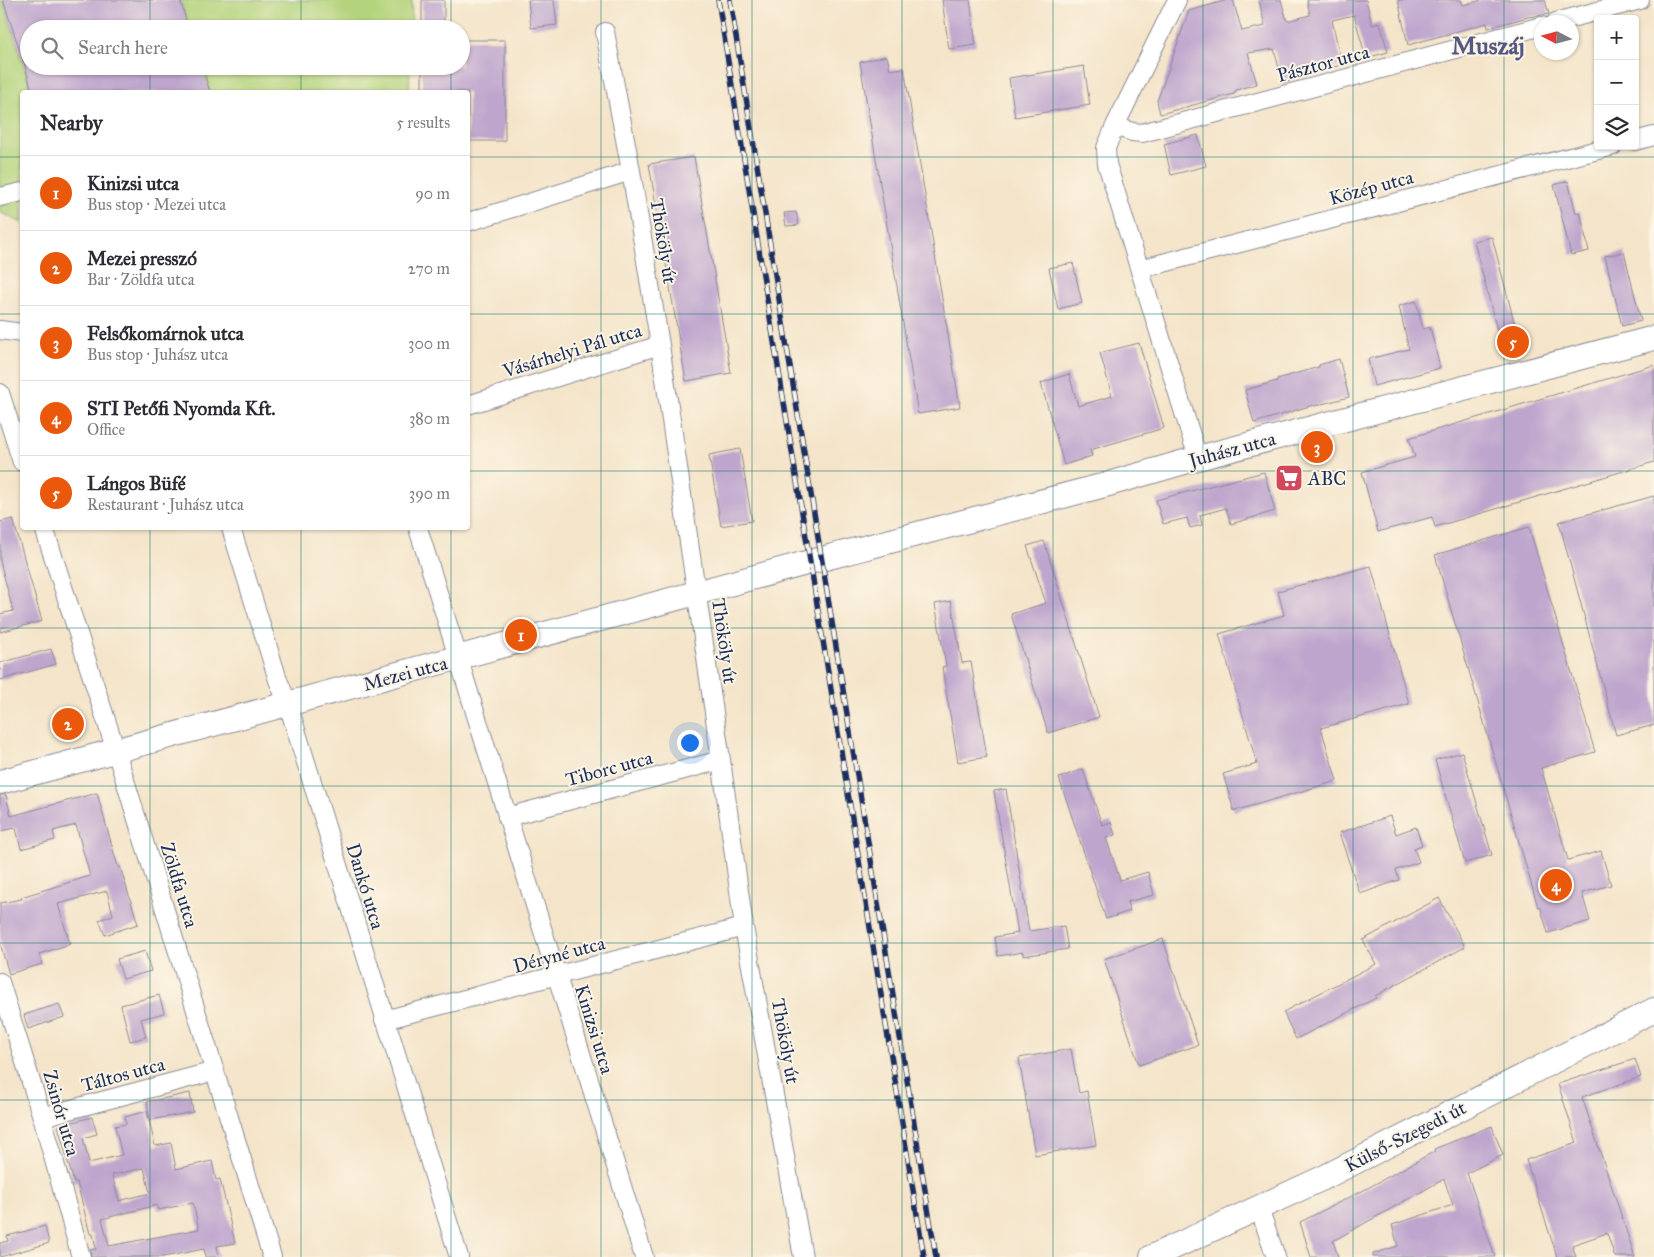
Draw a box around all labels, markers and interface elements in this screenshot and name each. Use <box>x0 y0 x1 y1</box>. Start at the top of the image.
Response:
north arrow <box>1534 15 1579 60</box>
map controls <box>1594 15 1639 150</box>
button: + <box>1594 15 1639 60</box>
search box <box>20 20 470 75</box>
district label: Muszáj <box>1451 31 1525 61</box>
icon: search <box>38 34 66 62</box>
text: Search here <box>78 36 168 59</box>
street label: Pásztor utca <box>1274 40 1373 87</box>
button: − <box>1594 60 1639 105</box>
button: layers <box>1594 105 1639 150</box>
text: Nearby <box>40 110 103 136</box>
text: 5 results <box>396 113 450 132</box>
street label: Közép utca <box>1327 165 1417 210</box>
text: Kinizsi utca <box>87 172 179 195</box>
text: 1 <box>53 184 59 203</box>
text: 90 m <box>415 184 450 203</box>
text: Bus stop · Mezei utca <box>87 195 226 214</box>
street label: Thököly út <box>645 197 682 286</box>
text: Mezei presszó <box>87 247 197 270</box>
text: 2 <box>52 259 60 278</box>
text: 270 m <box>408 259 450 278</box>
text: Bar · Zöldfa utca <box>87 270 194 289</box>
street label: Vásárhelyi Pál utca <box>499 318 645 383</box>
text: Felsőkomárnok utca <box>87 322 244 345</box>
pin: 5 <box>1497 323 1529 361</box>
text: 3 <box>53 334 59 353</box>
text: 300 m <box>408 334 450 353</box>
text: Bus stop · Juhász utca <box>87 345 228 364</box>
text: STI Petőfi Nyomda Kft. <box>87 397 275 420</box>
text: 4 <box>52 409 60 428</box>
text: 380 m <box>409 409 450 428</box>
text: Office <box>87 420 125 439</box>
street label: Juhász utca <box>1184 427 1279 474</box>
pin: 3 <box>1301 428 1333 466</box>
supermarket icon: ABC <box>1274 463 1304 493</box>
place label: ABC <box>1307 467 1346 490</box>
text: Lángos Büfé <box>87 472 186 495</box>
text: 5 <box>52 484 60 503</box>
text: 390 m <box>409 484 450 503</box>
text: Restaurant · Juhász utca <box>87 495 244 514</box>
street label: Thököly út <box>707 597 742 686</box>
pin: 1 <box>505 616 537 654</box>
street label: Mezei utca <box>361 651 451 696</box>
pin: 2 <box>52 705 84 743</box>
your location <box>677 730 703 756</box>
street label: Tiborc utca <box>563 746 656 791</box>
street label: Zöldfa utca <box>156 840 204 931</box>
street label: Dankó utca <box>342 840 390 933</box>
pin: 4 <box>1540 866 1572 904</box>
street label: Déryné utca <box>511 931 608 978</box>
street label: Kinizsi utca <box>570 982 619 1077</box>
street label: Thököly út <box>767 997 804 1086</box>
street label: Táltos utca <box>79 1052 168 1097</box>
street label: Zsinór utca <box>38 1068 85 1160</box>
street label: Külső-Szegedi út <box>1341 1096 1470 1178</box>

